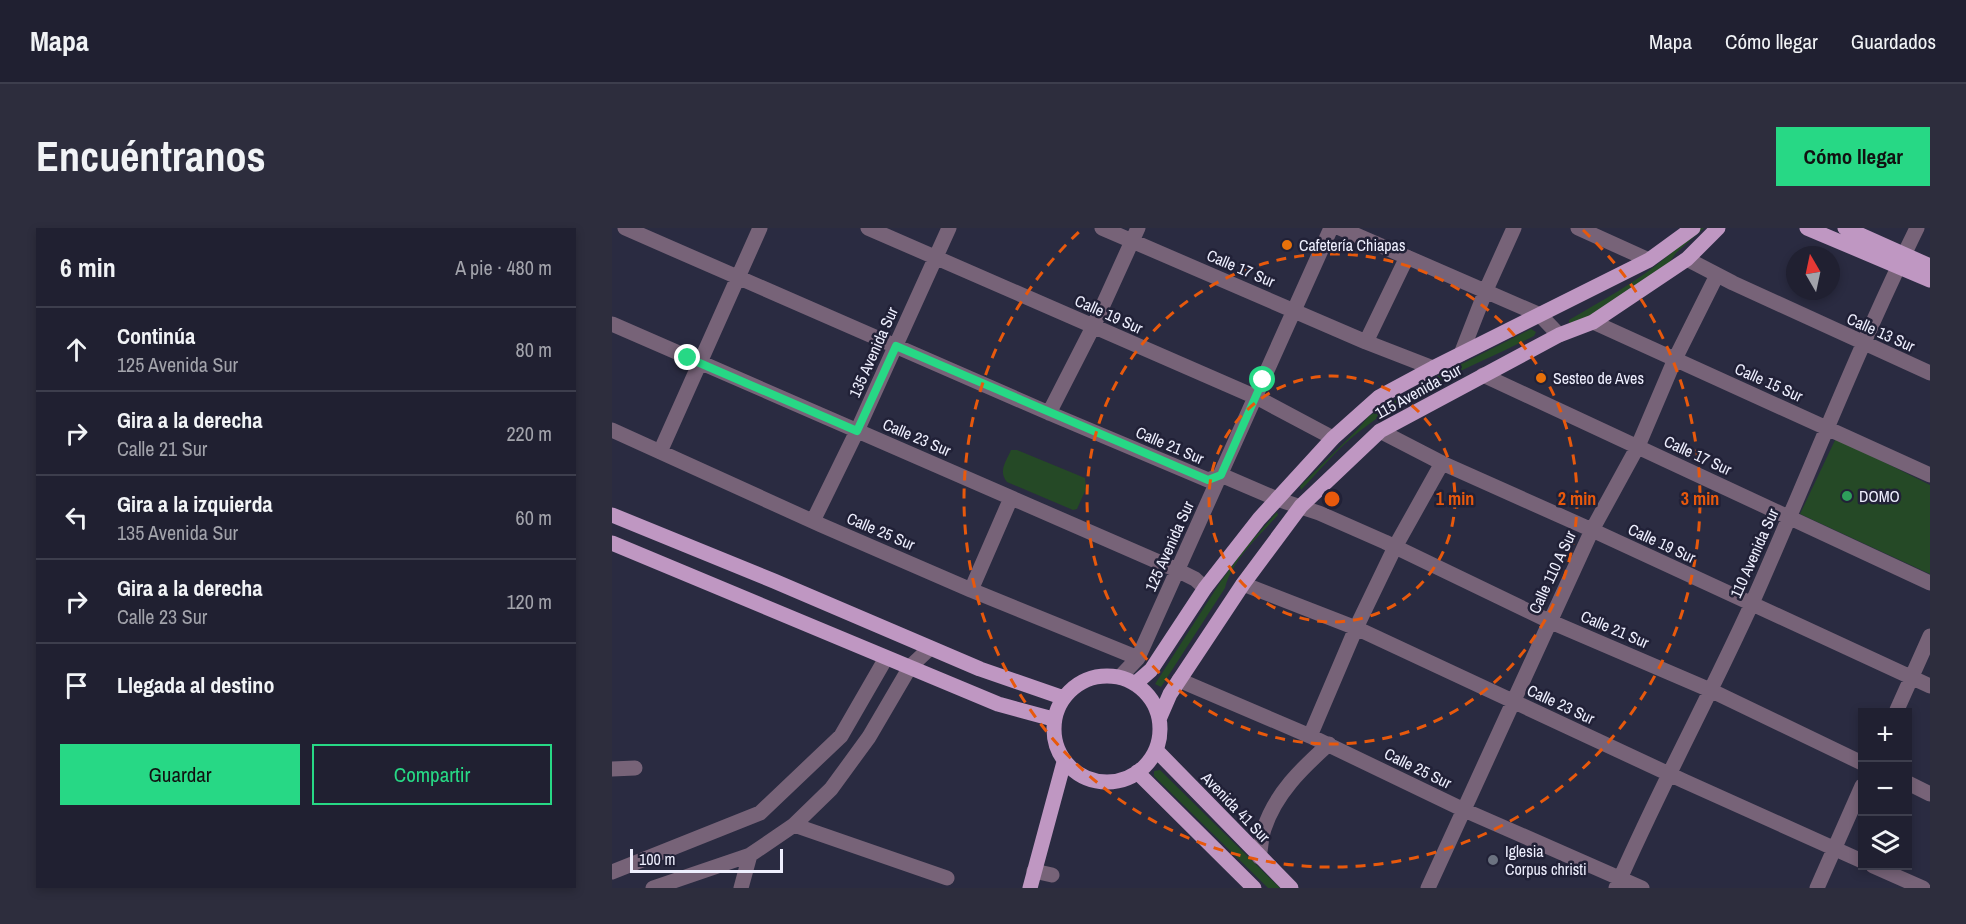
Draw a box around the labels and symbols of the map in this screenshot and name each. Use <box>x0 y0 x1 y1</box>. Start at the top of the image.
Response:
place label: Cafetería Chiapas <box>1299 234 1405 256</box>
marker: Cafetería Chiapas <box>1280 238 1294 252</box>
street label: Calle 17 Sur <box>1203 244 1279 292</box>
north arrow <box>1786 246 1840 300</box>
street label: Calle 19 Sur <box>1072 289 1147 339</box>
street label: 135 Avenida Sur <box>843 303 903 401</box>
street label: Calle 13 Sur <box>1844 307 1919 357</box>
route end <box>674 344 700 370</box>
street label: Calle 15 Sur <box>1732 357 1807 407</box>
street label: 115 Avenida Sur <box>1371 358 1466 424</box>
route start <box>1249 366 1275 392</box>
place label: Sesteo de Aves <box>1553 367 1644 389</box>
marker: Sesteo de Aves <box>1534 371 1548 385</box>
street label: Calle 23 Sur <box>879 413 955 461</box>
street label: Calle 21 Sur <box>1132 421 1208 469</box>
street label: Calle 17 Sur <box>1661 430 1736 480</box>
place label: DOMO <box>1859 485 1900 507</box>
text: 1 min <box>1436 486 1474 511</box>
text: 2 min <box>1558 486 1596 511</box>
text: 3 min <box>1681 486 1719 511</box>
centre of rings <box>1322 489 1342 509</box>
marker: DOMO <box>1840 489 1854 503</box>
street label: 125 Avenida Sur <box>1139 497 1199 595</box>
street label: 110 Avenida Sur <box>1724 504 1784 601</box>
street label: Calle 25 Sur <box>843 507 919 555</box>
street label: Calle 19 Sur <box>1625 518 1700 568</box>
street label: Calle 110 A Sur <box>1523 526 1581 617</box>
street label: Calle 21 Sur <box>1577 605 1653 653</box>
street label: Calle 23 Sur <box>1524 679 1599 729</box>
street label: Calle 25 Sur <box>1381 742 1456 794</box>
street label: Avenida 41 Sur <box>1196 766 1276 848</box>
place label: Iglesia Corpus christi <box>1505 840 1587 880</box>
scale bar <box>630 846 783 874</box>
marker: Iglesia Corpus christi <box>1486 853 1500 867</box>

